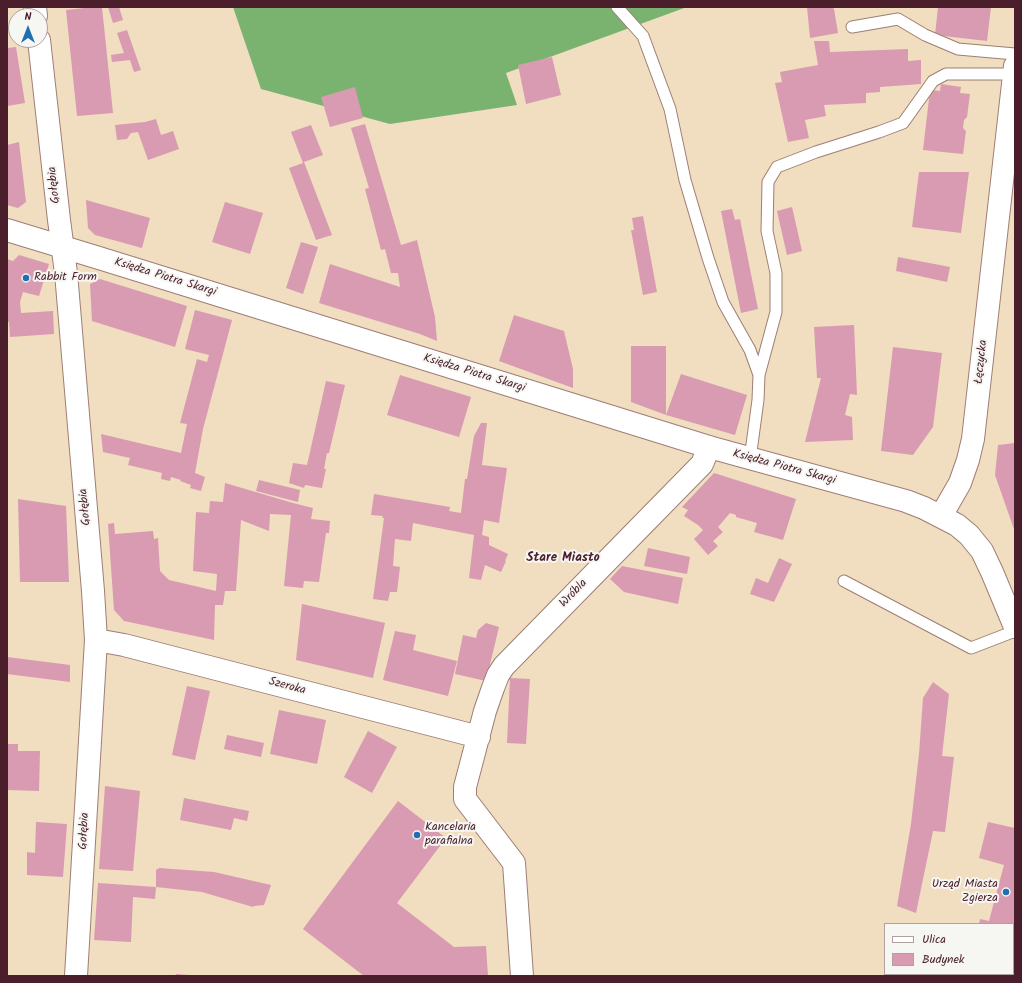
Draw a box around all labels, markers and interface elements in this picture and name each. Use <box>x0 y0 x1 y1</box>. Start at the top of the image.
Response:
north arrow <box>8 8 48 48</box>
text: N <box>25 8 31 26</box>
street label: Gołębia <box>46 166 64 204</box>
street label: Księdza Piotra Skargi <box>112 256 218 300</box>
place label: Rabbit Form <box>34 271 97 285</box>
marker: Rabbit Form <box>21 273 31 283</box>
street label: Łęczycka <box>973 339 991 385</box>
street label: Księdza Piotra Skargi <box>421 352 527 396</box>
street label: Księdza Piotra Skargi <box>731 447 837 489</box>
street label: Gołębia <box>77 488 95 526</box>
district label: Stare Miasto <box>526 551 600 567</box>
street label: Wróbla <box>557 577 591 611</box>
street label: Szeroka <box>267 675 307 699</box>
street label: Gołębia <box>77 812 93 850</box>
place label: Kancelaria parafialna <box>425 821 476 849</box>
marker: Kancelaria parafialna <box>412 830 422 840</box>
place label: Urząd Miasta Zgierza <box>932 878 998 906</box>
marker: Urząd Miasta Zgierza <box>1001 887 1011 897</box>
legend <box>884 923 1014 975</box>
text: Ulica <box>922 930 946 949</box>
text: Budynek <box>922 950 964 969</box>

